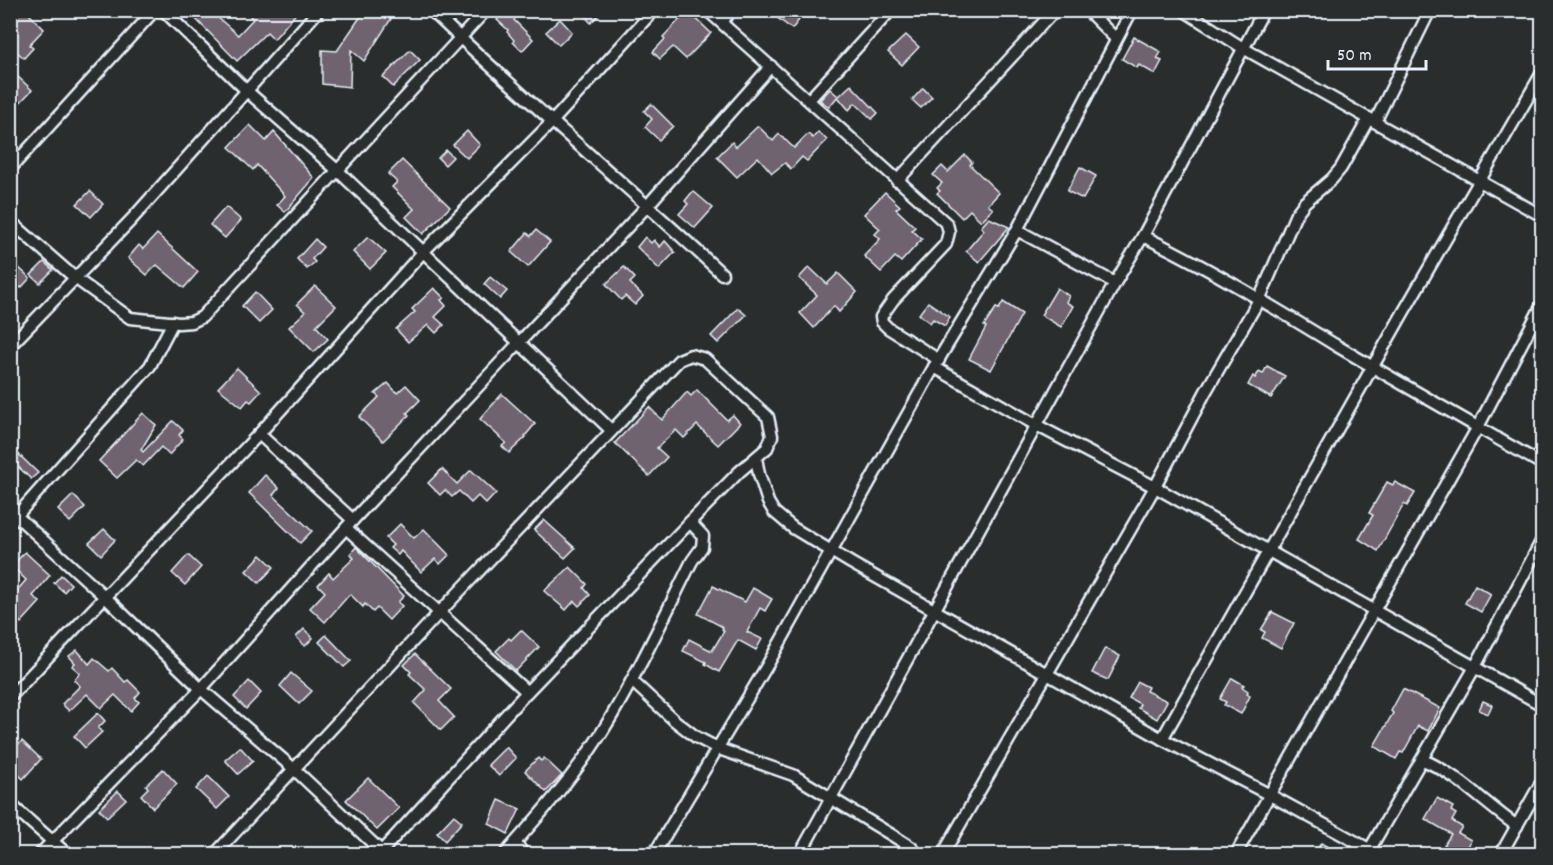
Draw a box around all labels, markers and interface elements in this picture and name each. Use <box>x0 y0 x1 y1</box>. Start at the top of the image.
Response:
scale bar <box>1328 33 1426 71</box>
text: 50 m <box>1337 44 1372 69</box>

